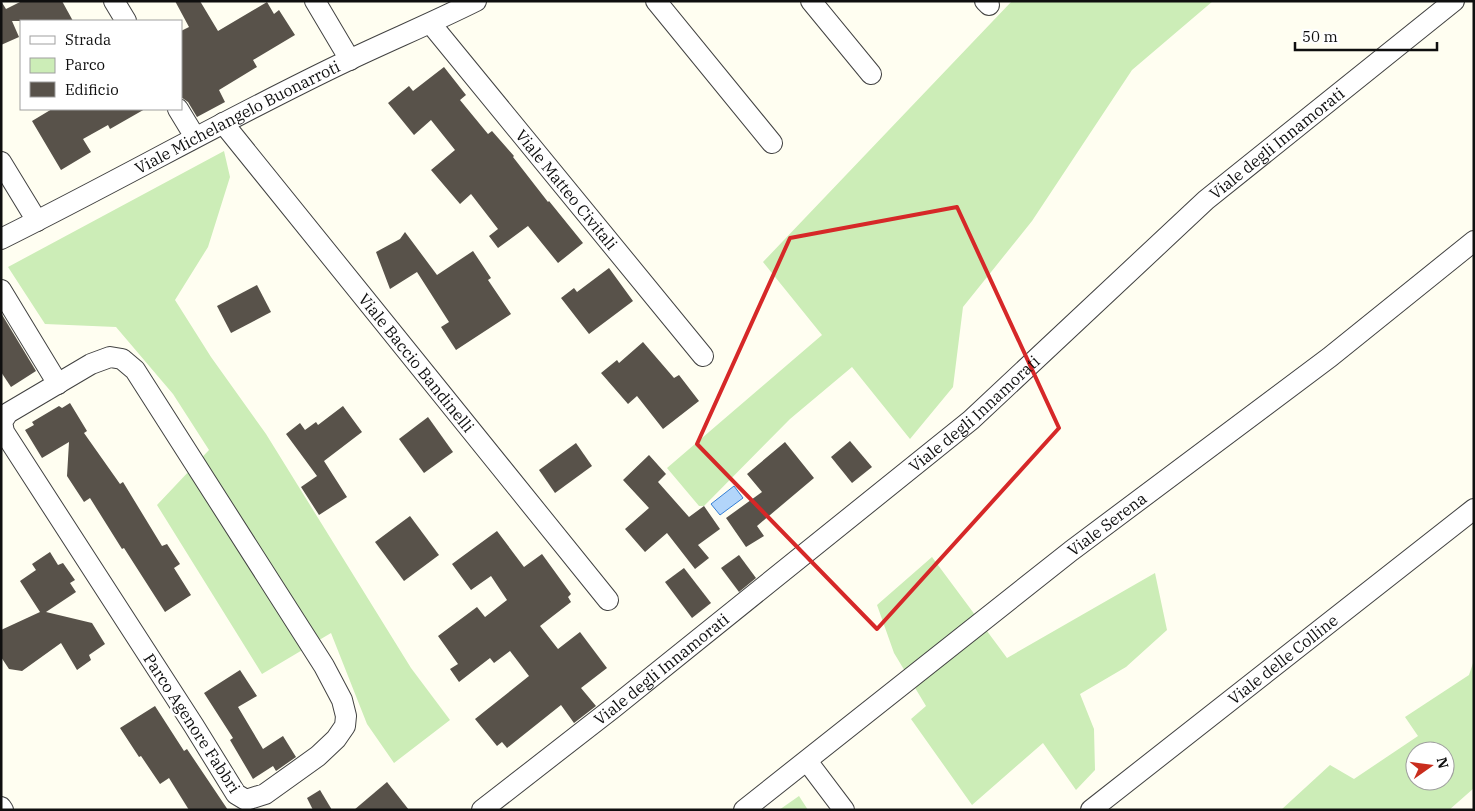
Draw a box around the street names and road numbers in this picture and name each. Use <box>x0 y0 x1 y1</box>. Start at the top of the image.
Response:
street label: Viale Michelangelo Buonarroti <box>131 56 343 178</box>
street label: Viale degli Innamorati <box>1205 83 1348 203</box>
street label: Viale Matteo Civitali <box>512 125 622 254</box>
street label: Viale Baccio Bandinelli <box>354 289 479 436</box>
street label: Viale degli Innamorati <box>905 351 1044 476</box>
street label: Viale Serena <box>1063 488 1151 560</box>
street label: Viale degli Innamorati <box>590 609 733 729</box>
street label: Viale delle Colline <box>1224 610 1342 709</box>
street label: Parco Agenore Fabbri <box>139 649 245 797</box>

